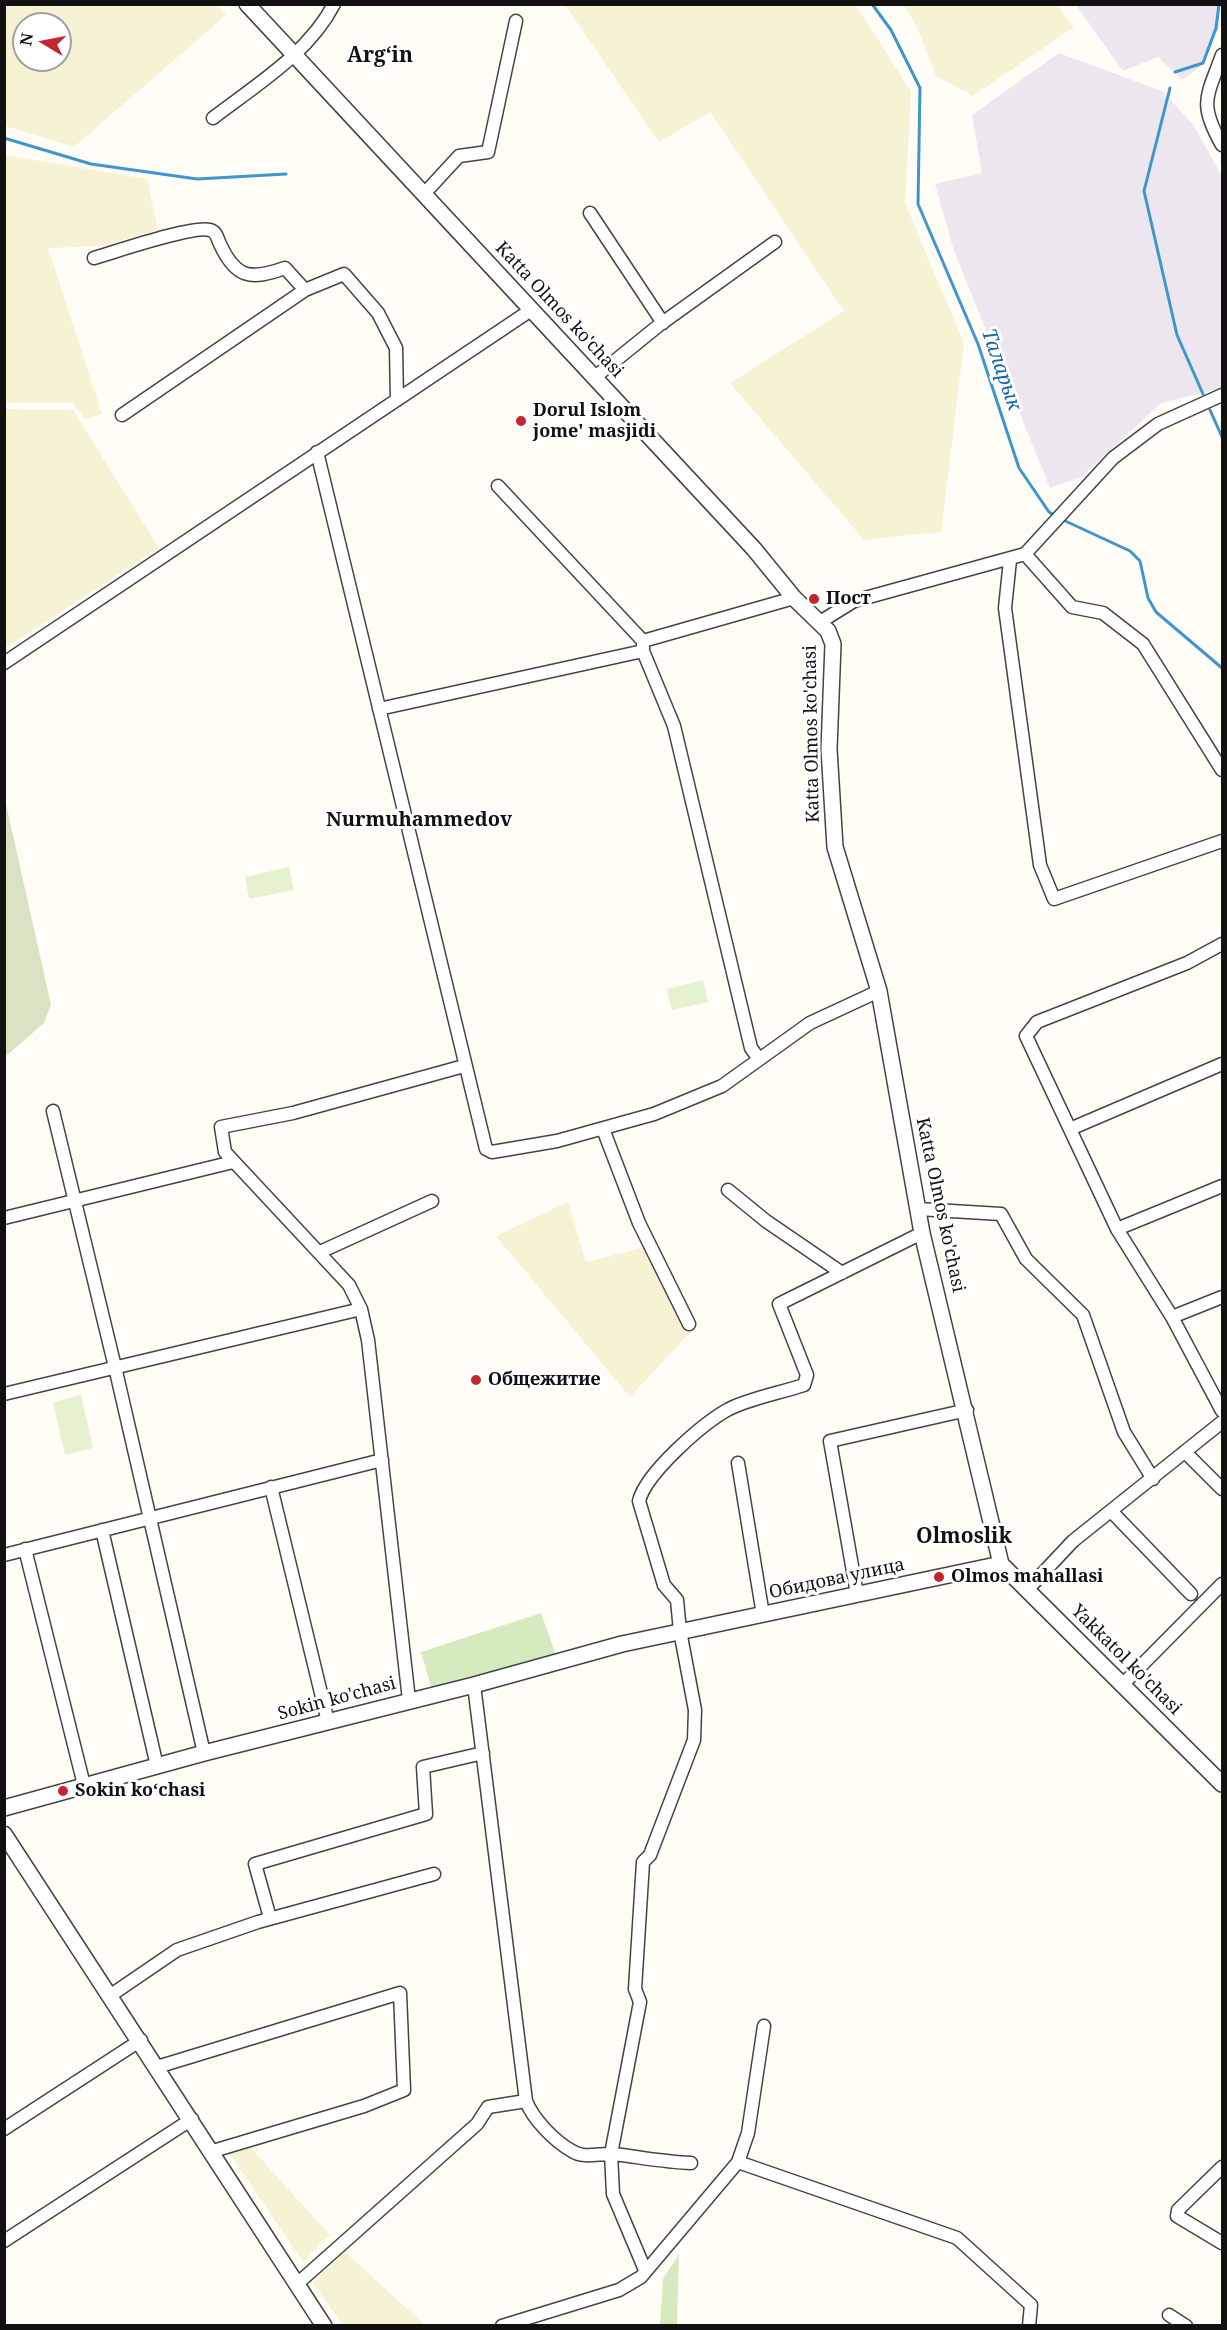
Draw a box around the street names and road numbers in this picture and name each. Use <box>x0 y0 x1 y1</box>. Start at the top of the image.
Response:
street label: Katta Olmos ko'chasi <box>490 238 628 382</box>
street label: Katta Olmos ko'chasi <box>800 645 824 823</box>
street label: Katta Olmos ko'chasi <box>911 1116 969 1294</box>
street label: Обидова улица <box>767 1554 907 1604</box>
street label: Yakkatol ko'chasi <box>1066 1600 1186 1720</box>
street label: Sokin ko'chasi <box>276 1673 398 1725</box>

